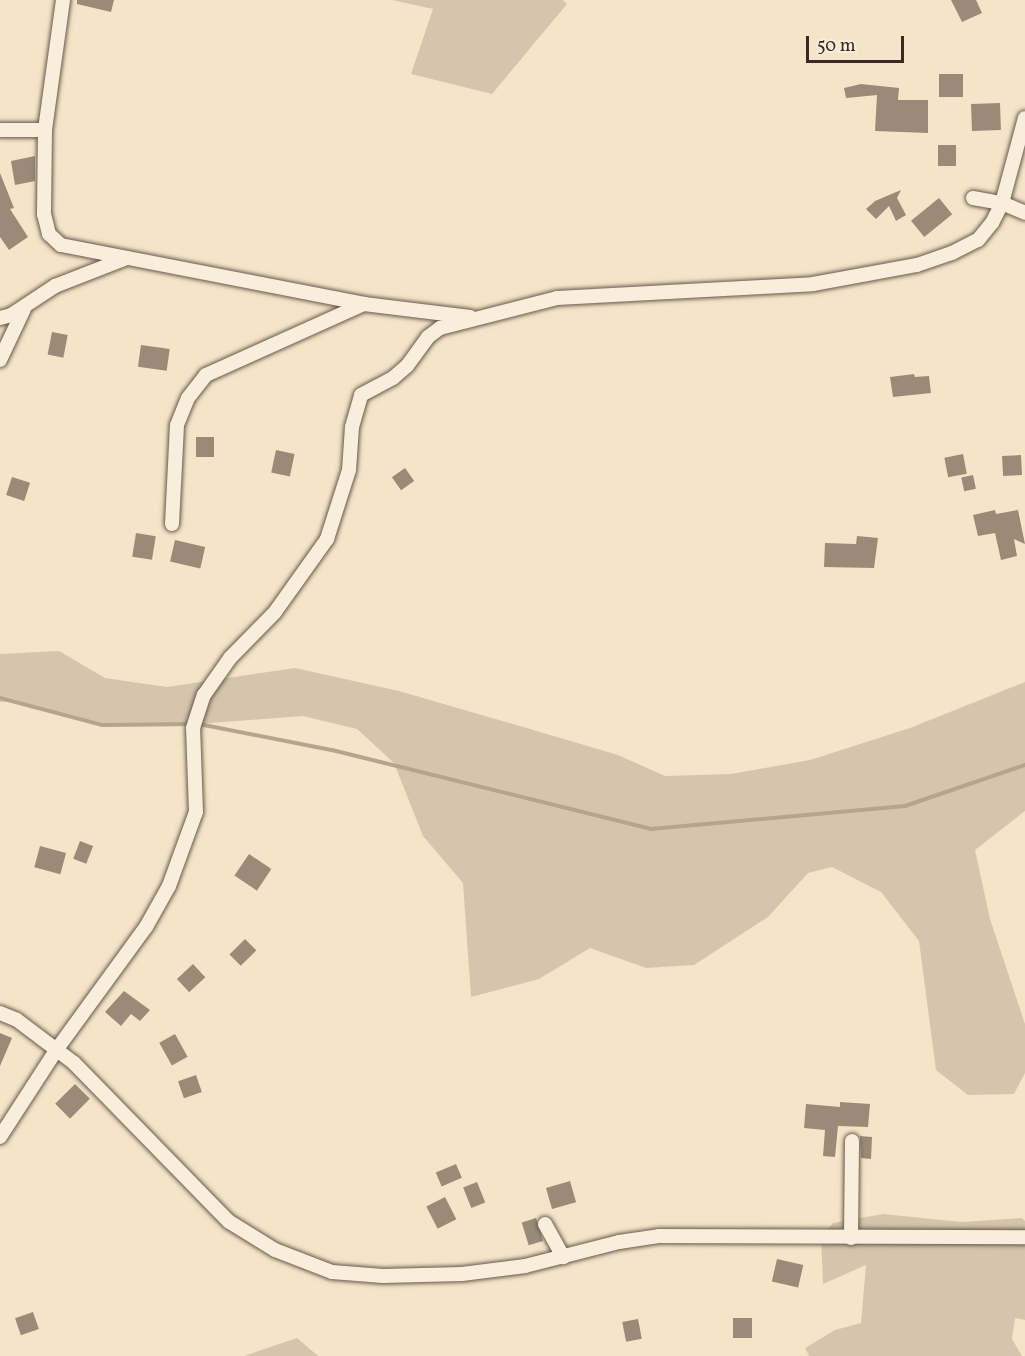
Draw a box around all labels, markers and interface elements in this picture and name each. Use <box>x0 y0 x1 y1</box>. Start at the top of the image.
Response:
scale bar <box>809 24 906 62</box>
text: 50 m <box>817 34 856 59</box>

